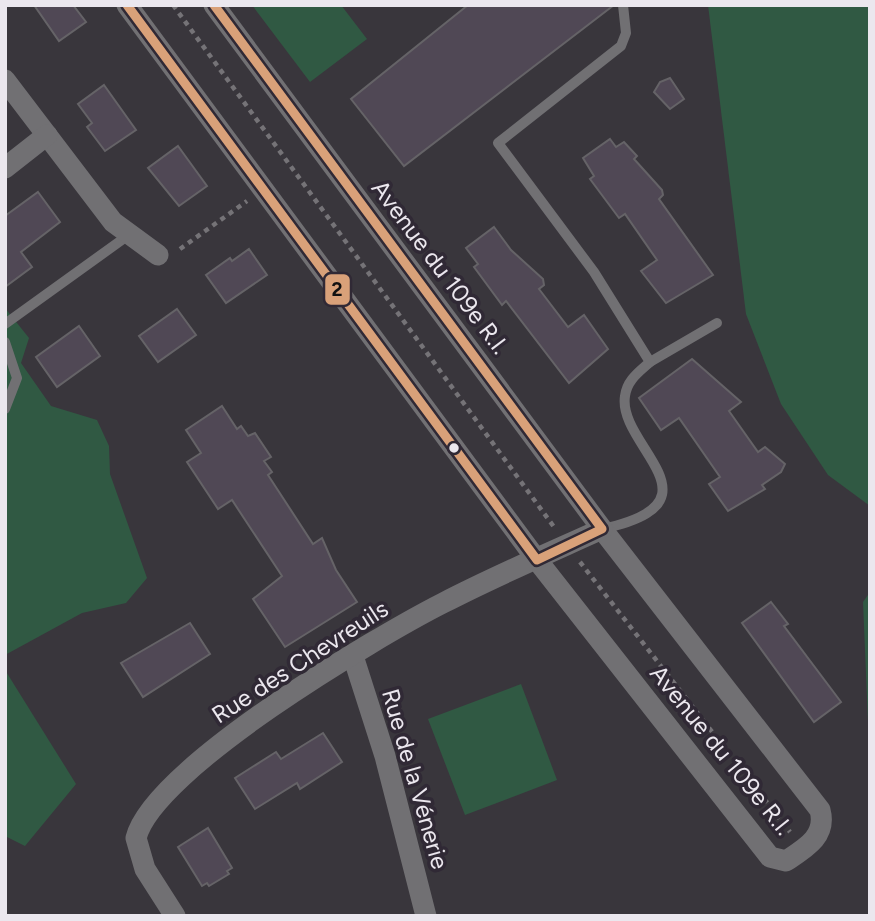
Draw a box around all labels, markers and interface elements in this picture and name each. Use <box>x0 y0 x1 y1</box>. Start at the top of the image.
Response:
street label: Avenue du 109e R.I. <box>366 174 515 359</box>
line badge: 2 <box>324 273 351 306</box>
text: 2 <box>331 278 343 301</box>
unlabelled marker <box>447 441 461 455</box>
street label: Rue des Chevreuils <box>206 594 393 729</box>
street label: Avenue du 109e R.I. <box>644 659 799 840</box>
street label: Rue de la Vénerie <box>376 685 455 872</box>

